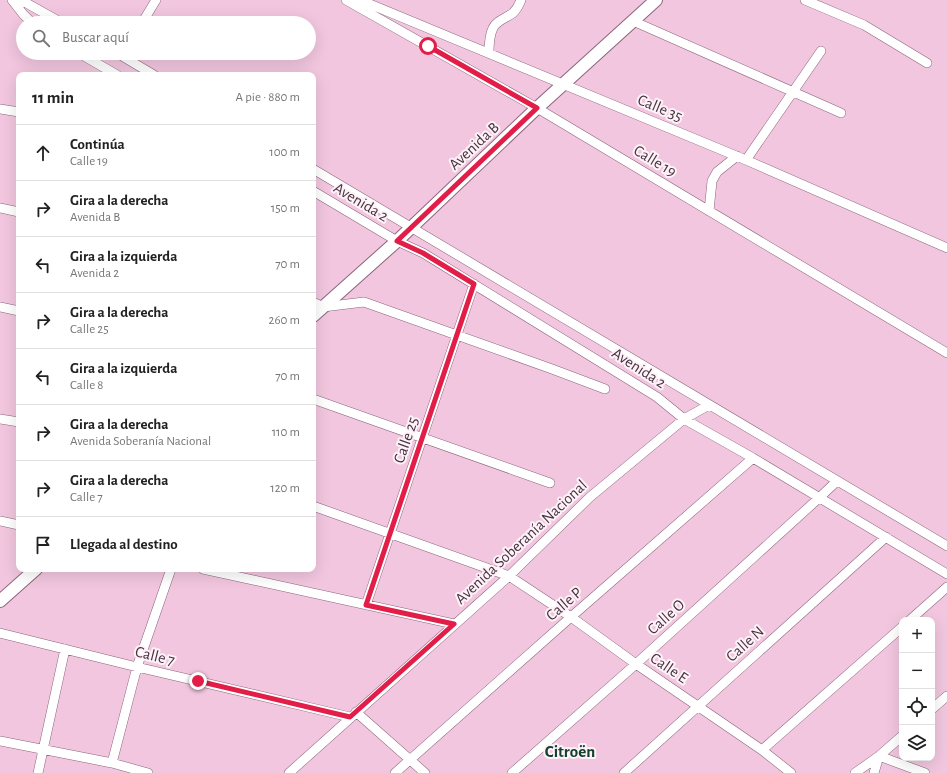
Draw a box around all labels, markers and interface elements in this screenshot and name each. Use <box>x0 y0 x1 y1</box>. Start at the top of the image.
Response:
search box <box>16 16 316 60</box>
icon: search <box>30 27 52 49</box>
text: Buscar aquí <box>62 30 129 45</box>
route start <box>419 37 437 55</box>
text: 11 min <box>32 89 74 106</box>
text: A pie · 880 m <box>236 91 300 104</box>
street label: Calle 35 <box>635 91 685 125</box>
street label: Avenida B <box>446 119 502 173</box>
text: Continúa <box>70 137 125 152</box>
icon: ahead <box>32 142 54 164</box>
street label: Calle 19 <box>631 142 679 180</box>
text: 100 m <box>269 146 300 159</box>
text: Calle 19 <box>70 155 108 168</box>
street label: Avenida 2 <box>331 180 391 224</box>
text: Gira a la derecha <box>70 193 169 208</box>
icon: right <box>32 198 54 220</box>
text: 150 m <box>271 202 300 215</box>
text: Avenida B <box>70 211 120 224</box>
text: Gira a la izquierda <box>70 249 177 264</box>
icon: left <box>32 254 54 276</box>
text: 70 m <box>275 258 300 271</box>
text: Avenida 2 <box>70 267 119 280</box>
text: Gira a la derecha <box>70 305 169 320</box>
icon: right <box>32 310 54 332</box>
text: 260 m <box>269 314 300 327</box>
text: Calle 25 <box>70 323 109 336</box>
street label: Avenida 2 <box>609 345 669 391</box>
text: Gira a la izquierda <box>70 361 177 376</box>
icon: left <box>32 366 54 388</box>
text: 70 m <box>275 370 300 383</box>
text: Calle 8 <box>70 379 104 392</box>
street label: Calle 25 <box>391 415 421 465</box>
text: Gira a la derecha <box>70 417 169 432</box>
icon: right <box>32 422 54 444</box>
text: 110 m <box>272 426 300 439</box>
text: Avenida Soberanía Nacional <box>70 435 211 448</box>
text: Gira a la derecha <box>70 473 169 488</box>
street label: Avenida Soberanía Nacional <box>452 477 590 607</box>
icon: right <box>32 478 54 500</box>
text: 120 m <box>270 482 300 495</box>
text: Calle 7 <box>70 491 103 504</box>
icon: arrive <box>32 534 54 556</box>
text: Llegada al destino <box>70 537 178 552</box>
street label: Calle P <box>543 584 585 624</box>
street label: Calle O <box>644 596 688 638</box>
map controls <box>899 617 935 761</box>
button: + <box>899 617 935 653</box>
street label: Calle N <box>723 623 767 665</box>
street label: Calle 7 <box>134 643 177 669</box>
street label: Calle E <box>647 650 691 686</box>
button: − <box>899 653 935 689</box>
route end <box>189 672 207 690</box>
button: locate <box>899 689 935 725</box>
button: layers <box>899 725 935 761</box>
district label: Citroën <box>545 743 595 760</box>

